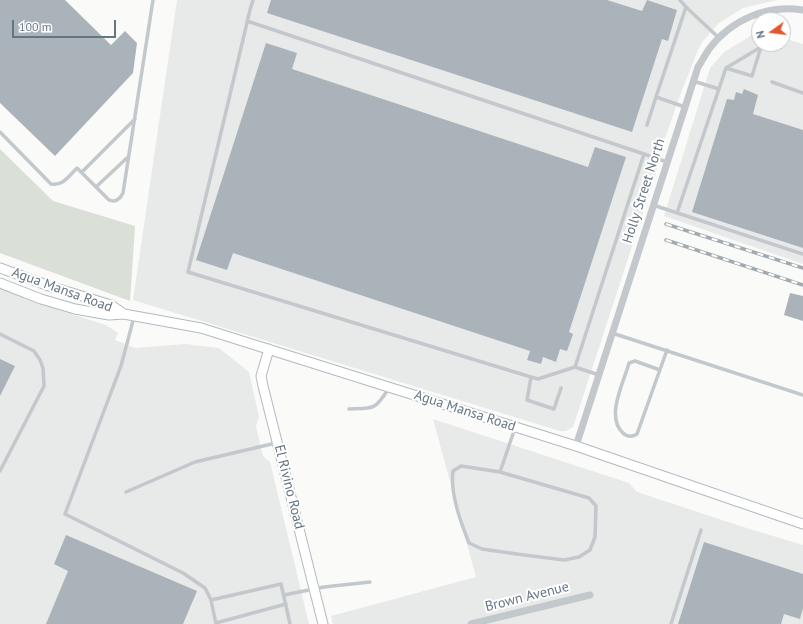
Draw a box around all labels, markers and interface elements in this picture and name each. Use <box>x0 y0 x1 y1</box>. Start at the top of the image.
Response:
scale bar <box>14 12 118 38</box>
north arrow <box>751 12 791 52</box>
text: 100 m <box>19 19 52 34</box>
text: N <box>753 29 768 40</box>
street label: Holly Street North <box>619 136 669 246</box>
street label: Agua Mansa Road <box>9 264 115 316</box>
street label: Agua Mansa Road <box>412 387 518 435</box>
street label: El Rivino Road <box>270 443 308 531</box>
street label: Brown Avenue <box>483 578 571 616</box>

